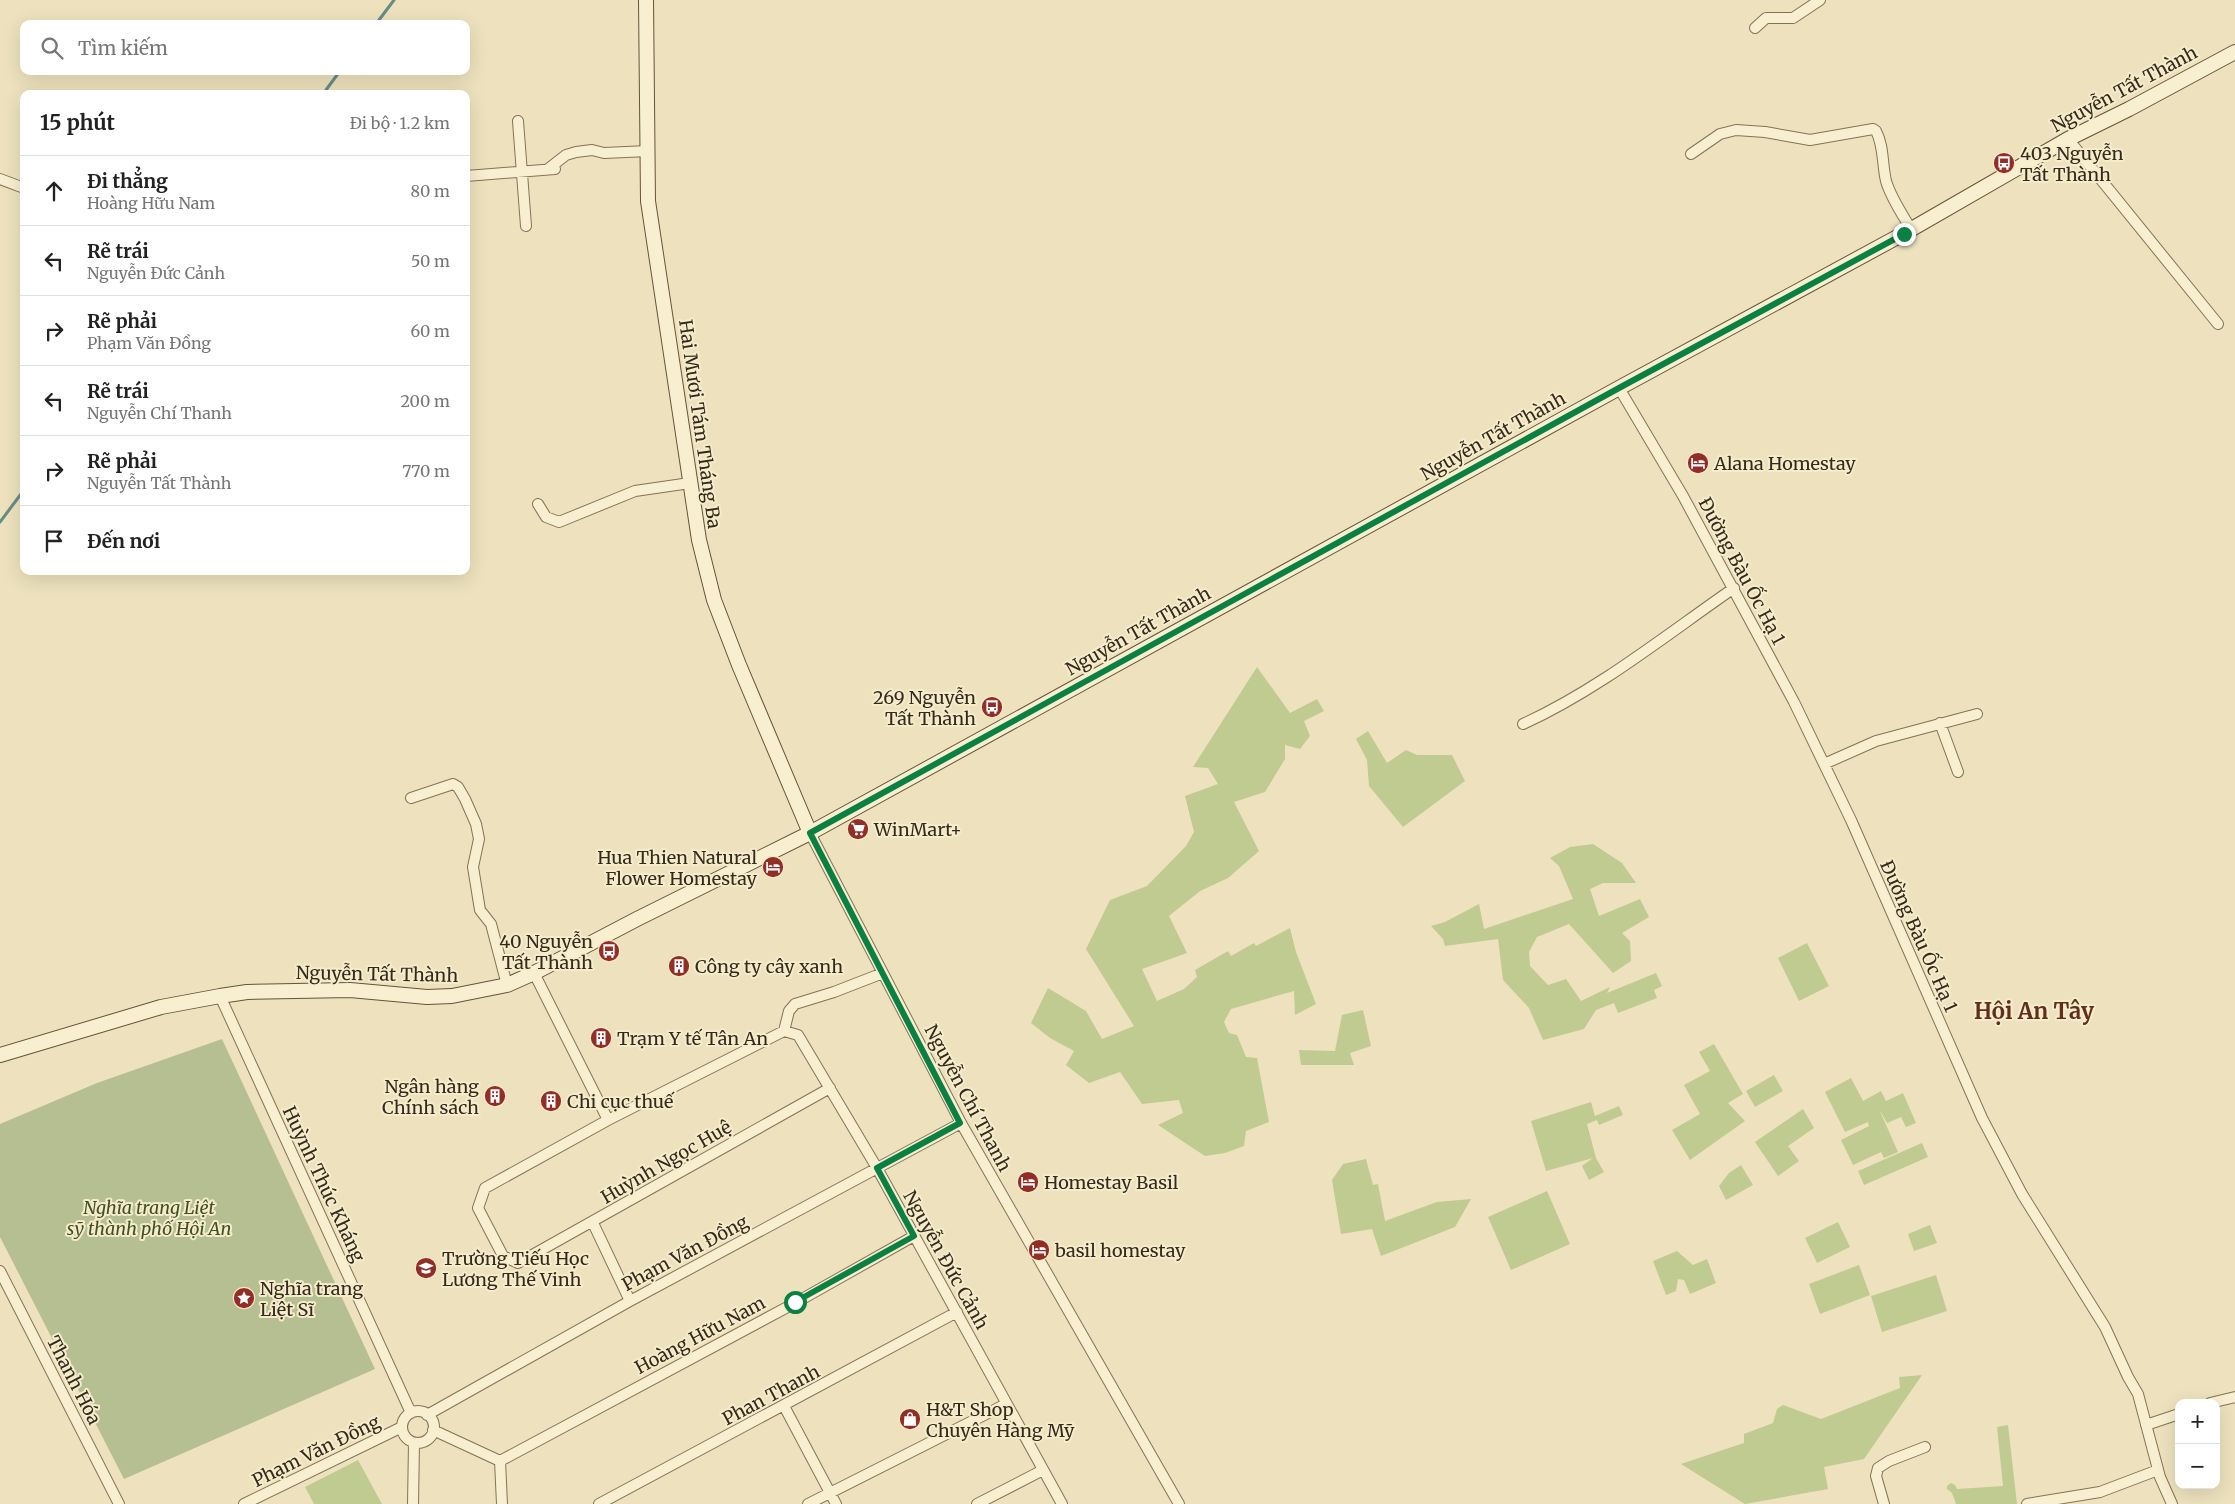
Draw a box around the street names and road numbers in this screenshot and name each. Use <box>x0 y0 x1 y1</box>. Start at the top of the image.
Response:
street label: Nguyễn Tất Thành <box>2047 41 2201 137</box>
street label: Hai Mươi Tám Tháng Ba <box>674 318 726 530</box>
street label: Nguyễn Tất Thành <box>1416 387 1570 485</box>
street label: Đường Bàu Ốc Hạ 1 <box>1693 492 1792 649</box>
street label: Nguyễn Tất Thành <box>1061 582 1215 680</box>
street label: Đường Bàu Ốc Hạ 1 <box>1875 856 1965 1015</box>
street label: Nguyễn Tất Thành <box>296 961 458 987</box>
street label: Nguyễn Chí Thanh <box>920 1021 1016 1175</box>
street label: Huỳnh Thúc Kháng <box>278 1102 370 1266</box>
street label: Huỳnh Ngọc Huệ <box>597 1115 735 1209</box>
street label: Nguyễn Đức Cảnh <box>898 1187 994 1334</box>
street label: Phạm Văn Đồng <box>618 1210 752 1296</box>
street label: Hoàng Hữu Nam <box>631 1291 769 1379</box>
street label: Thanh Hóa <box>42 1332 106 1429</box>
street label: Phan Thanh <box>718 1360 824 1430</box>
street label: Phạm Văn Đồng <box>248 1410 384 1492</box>

